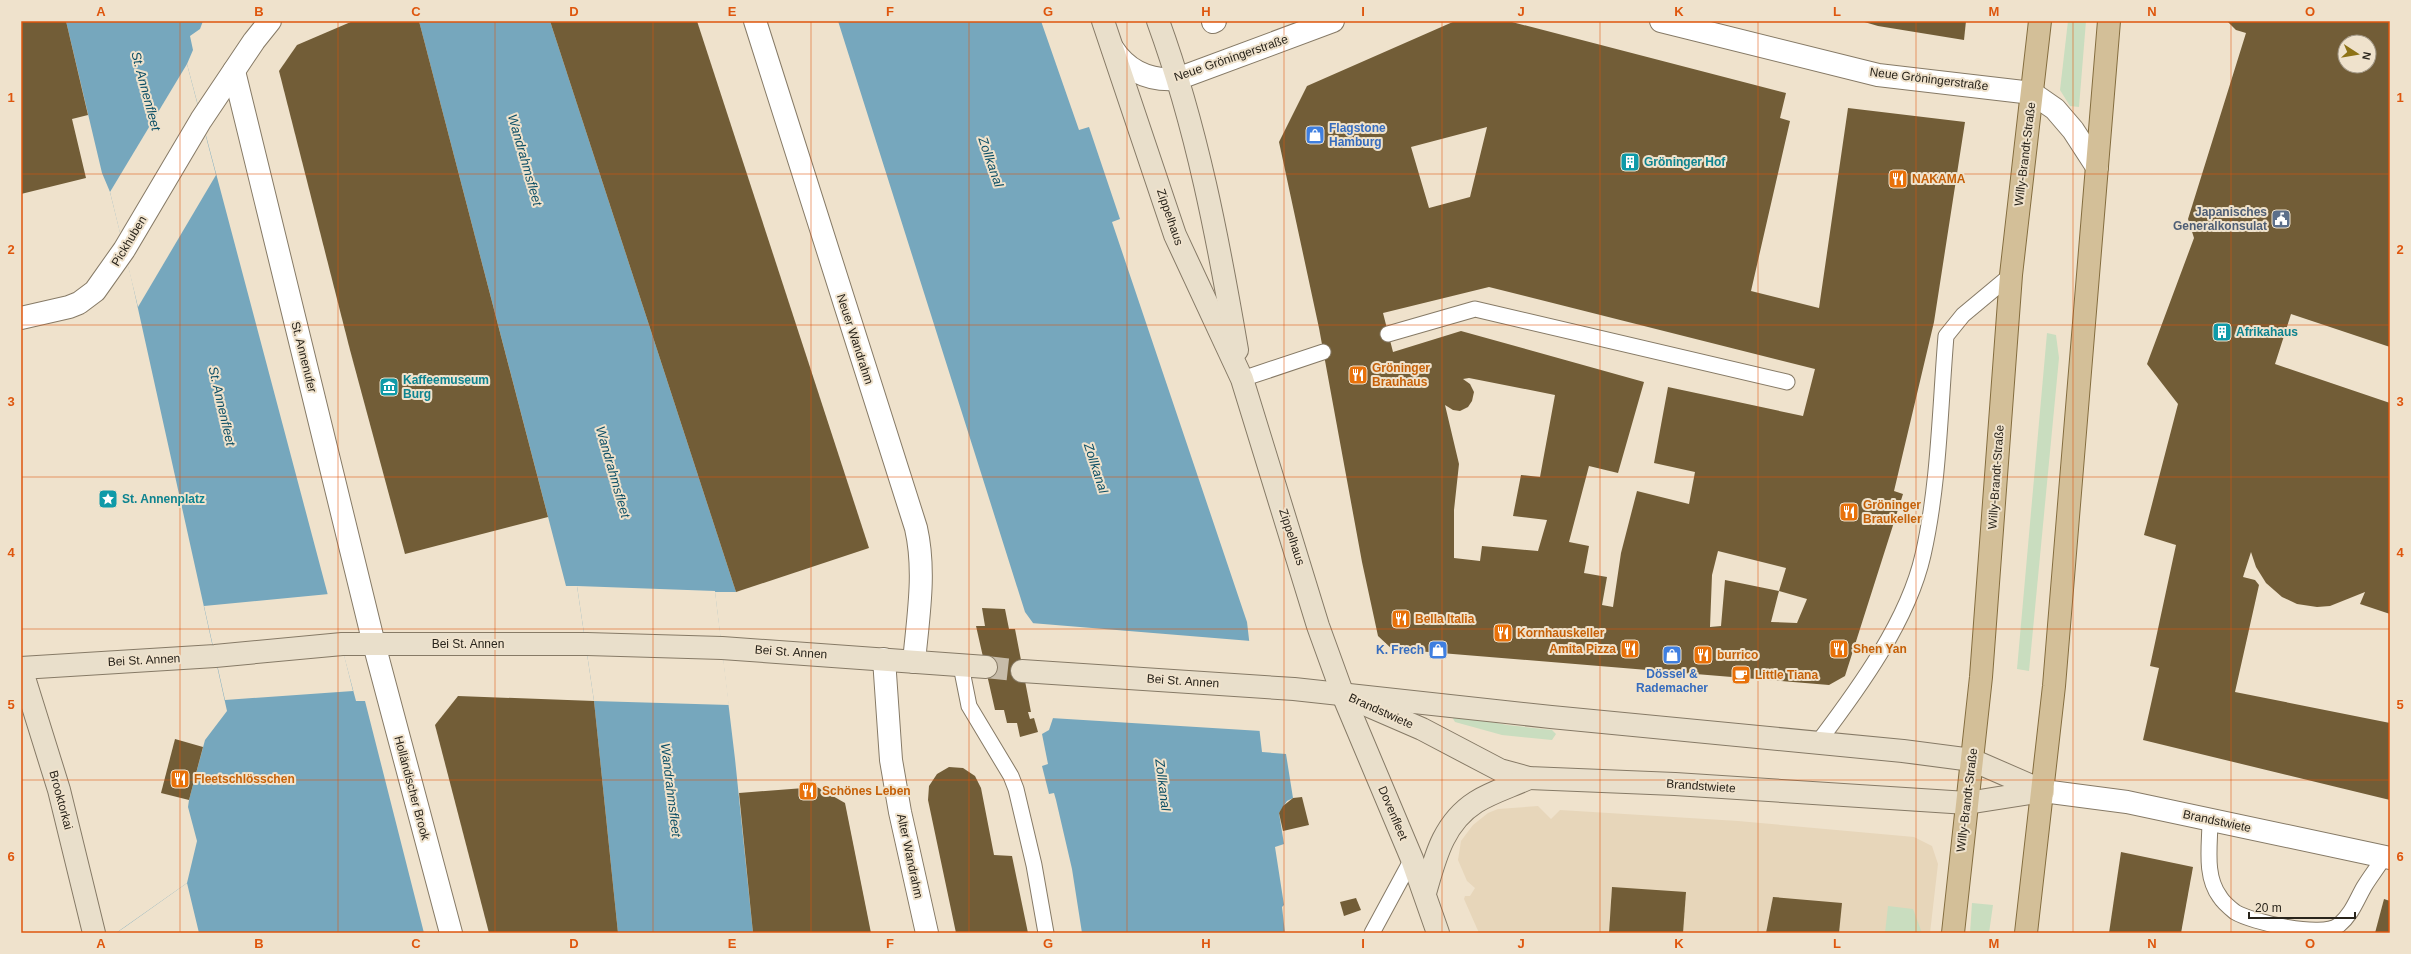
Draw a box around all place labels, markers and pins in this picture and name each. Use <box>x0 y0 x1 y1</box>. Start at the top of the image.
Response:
place label: Flagstone Hamburg <box>1329 121 1386 149</box>
shop icon: Flagstone Hamburg <box>1304 124 1326 146</box>
building icon: Gröninger Hof <box>1619 151 1641 173</box>
place label: Gröninger Hof <box>1644 155 1726 169</box>
restaurant icon: NAKAMA <box>1887 168 1909 190</box>
place label: NAKAMA <box>1912 172 1966 186</box>
place label: Japanisches Generalkonsulat <box>2173 205 2267 233</box>
public building icon: Japanisches Generalkonsulat <box>2270 208 2292 230</box>
building icon: Afrikahaus <box>2211 321 2233 343</box>
place label: Afrikahaus <box>2236 325 2298 339</box>
place label: Gröninger Brauhaus <box>1372 361 1430 389</box>
restaurant icon: Gröninger Brauhaus <box>1347 364 1369 386</box>
place label: Kaffeemuseum Burg <box>403 373 489 401</box>
museum icon: Kaffeemuseum Burg <box>378 376 400 398</box>
place icon: St. Annenplatz <box>97 488 119 510</box>
place label: St. Annenplatz <box>122 492 205 506</box>
place label: Gröninger Braukeller <box>1863 498 1922 526</box>
restaurant icon: Gröninger Braukeller <box>1838 501 1860 523</box>
restaurant icon: Bella Italia <box>1390 608 1412 630</box>
place label: Bella Italia <box>1415 612 1475 626</box>
restaurant icon: Kornhauskeller <box>1492 622 1514 644</box>
place label: Kornhauskeller <box>1517 626 1605 640</box>
restaurant icon: Amita Pizza <box>1619 638 1641 660</box>
restaurant icon: Shen Yan <box>1828 638 1850 660</box>
shop icon: K. Frech <box>1427 639 1449 661</box>
place label: Amita Pizza <box>1549 642 1616 656</box>
place label: Shen Yan <box>1853 642 1907 656</box>
place label: K. Frech <box>1376 643 1424 657</box>
shop icon: Dössel & Rademacher <box>1661 644 1683 666</box>
restaurant icon: burrico <box>1692 644 1714 666</box>
place label: burrico <box>1717 648 1758 662</box>
cafe icon: Little Tiana <box>1730 664 1752 686</box>
place label: Dössel & Rademacher <box>1636 667 1708 695</box>
place label: Little Tiana <box>1755 668 1818 682</box>
restaurant icon: Fleetschlösschen <box>169 768 191 790</box>
place label: Fleetschlösschen <box>194 772 295 786</box>
restaurant icon: Schönes Leben <box>797 780 819 802</box>
place label: Schönes Leben <box>822 784 911 798</box>

